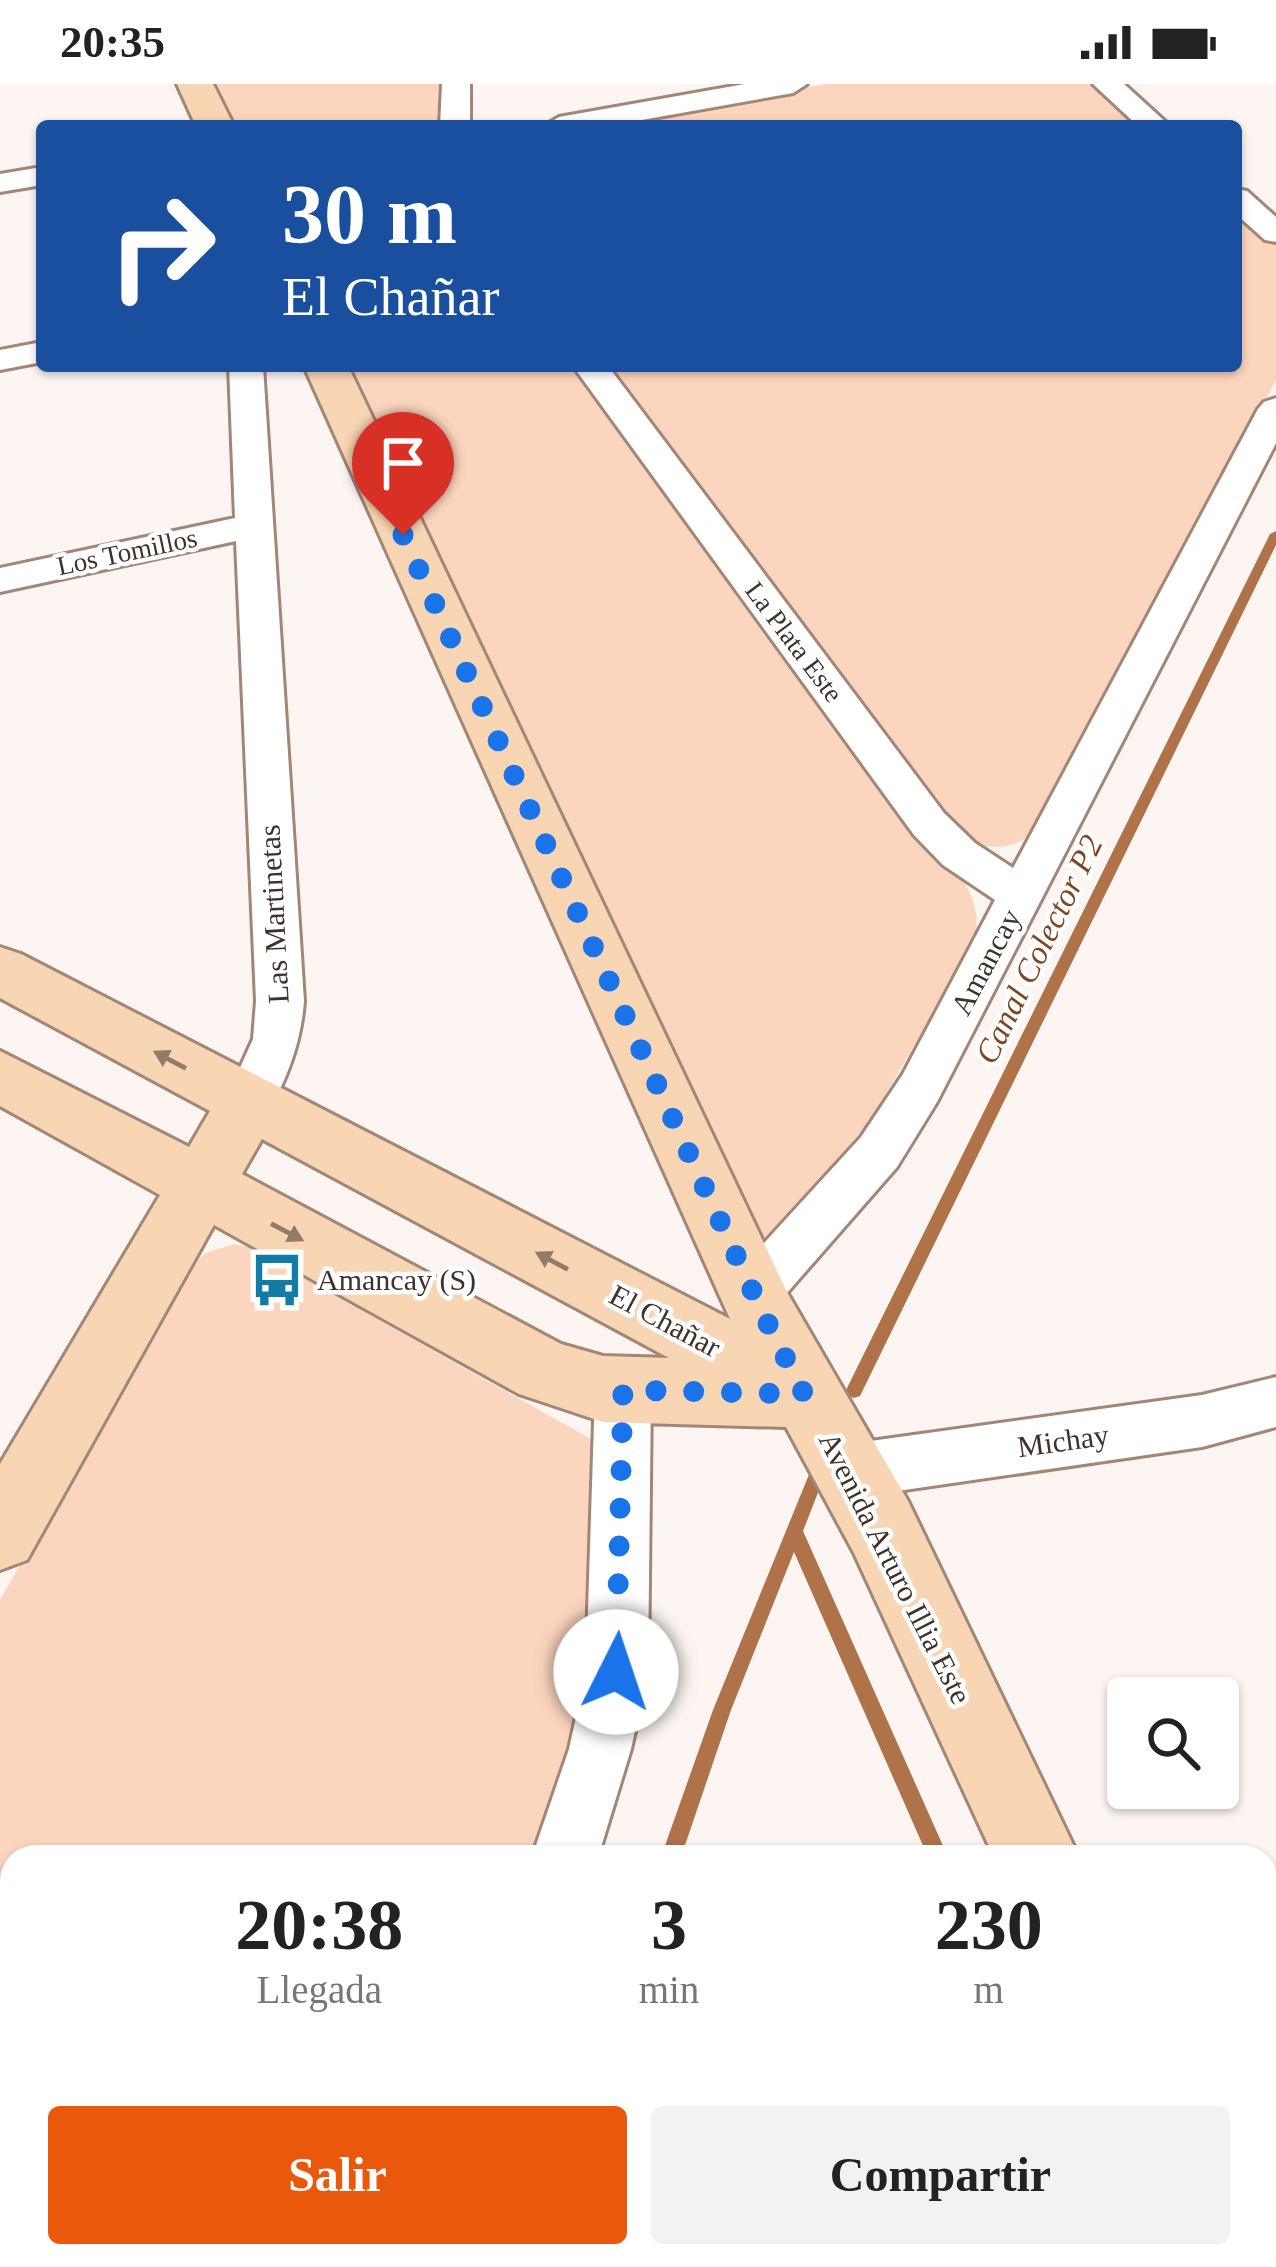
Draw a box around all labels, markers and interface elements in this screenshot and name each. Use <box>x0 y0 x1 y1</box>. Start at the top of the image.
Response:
text: 20:35 <box>60 17 165 67</box>
icon: right <box>84 168 240 324</box>
text: 30 m <box>282 168 457 261</box>
text: El Chañar <box>282 267 499 327</box>
pin <box>352 412 454 535</box>
icon: arrive <box>370 430 436 496</box>
street label: Los Tomillos <box>54 523 200 581</box>
street label: La Plata Este <box>739 576 849 708</box>
street label: Las Martinetas <box>252 824 295 1004</box>
water label: Canal Colector P2 <box>968 830 1110 1069</box>
street label: Amancay <box>944 903 1027 1020</box>
one-way arrow <box>153 1050 188 1070</box>
one-way arrow <box>270 1221 305 1242</box>
bus stop icon: Amancay (S) <box>248 1251 306 1309</box>
one-way arrow <box>535 1252 570 1272</box>
place label: Amancay (S) <box>317 1263 476 1297</box>
street label: El Chañar <box>604 1278 726 1363</box>
street label: Michay <box>1015 1418 1111 1463</box>
street label: Avenida Arturo Illia Este <box>813 1427 978 1709</box>
position arrow <box>553 1609 679 1735</box>
map controls <box>1107 1677 1239 1809</box>
button: search <box>1107 1677 1239 1809</box>
text: 20:38 <box>235 1885 403 1965</box>
text: 3 <box>651 1885 687 1965</box>
text: 230 <box>935 1885 1043 1965</box>
text: Llegada <box>257 1968 382 2011</box>
text: min <box>639 1968 699 2011</box>
text: m <box>973 1968 1004 2011</box>
button: Salir <box>48 2106 627 2244</box>
button: Compartir <box>651 2106 1230 2244</box>

